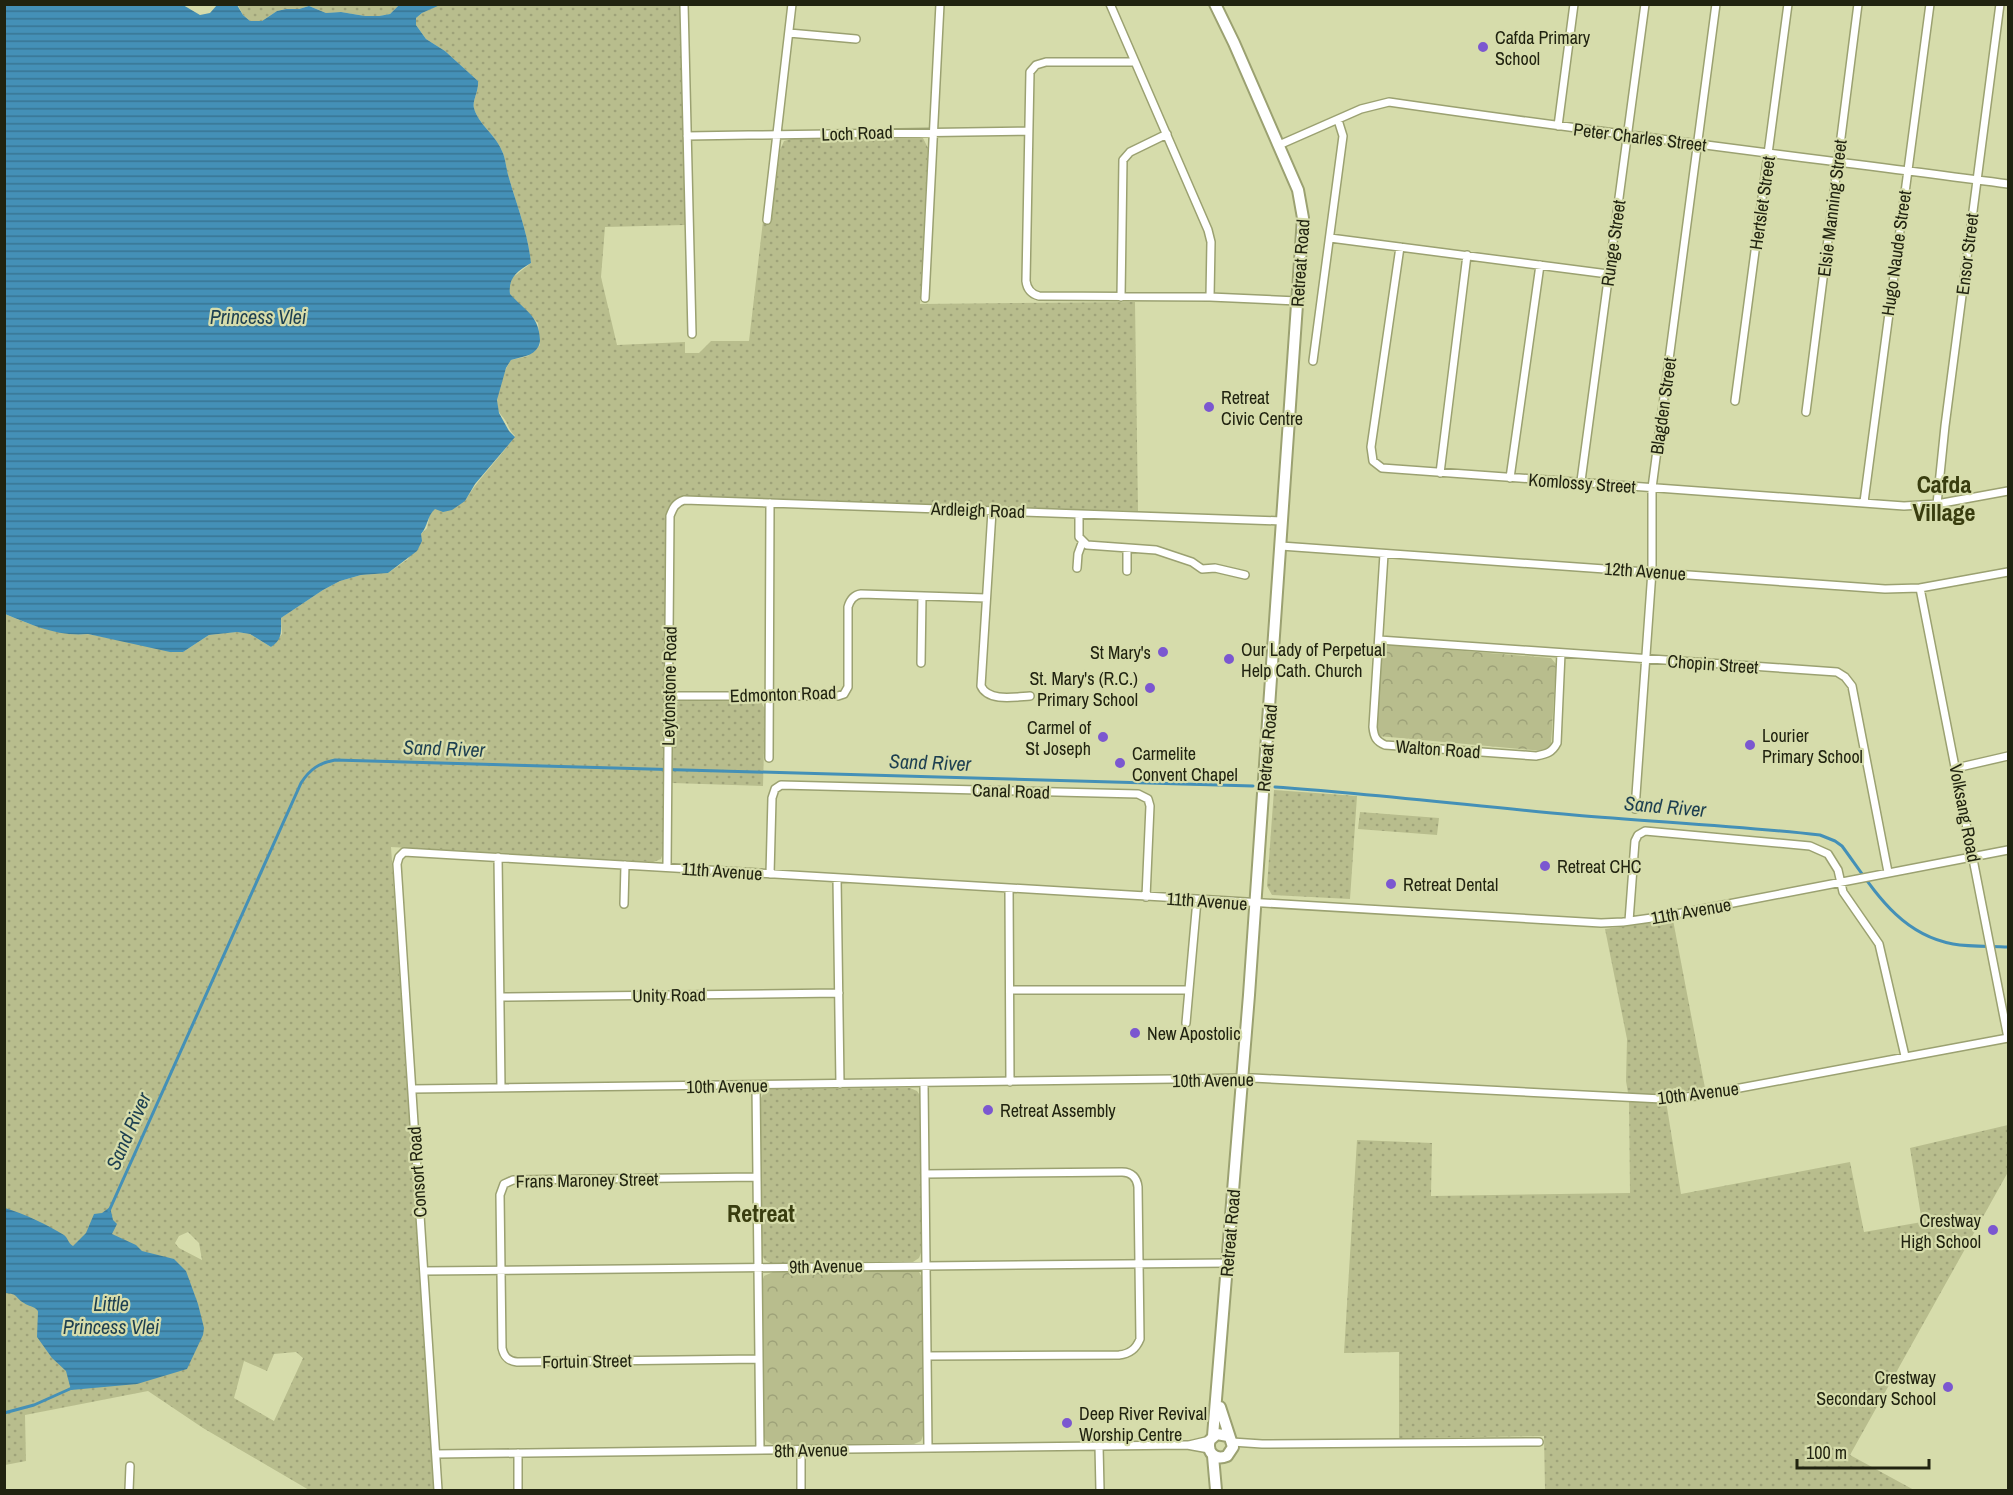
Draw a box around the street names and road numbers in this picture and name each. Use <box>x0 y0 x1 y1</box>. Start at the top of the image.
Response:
street label: Peter Charles Street <box>1572 116 1708 158</box>
street label: Loch Road <box>821 119 893 147</box>
street label: Elsie Manning Street <box>1811 138 1853 278</box>
street label: Hertslet Street <box>1743 155 1781 251</box>
street label: Hugo Naude Street <box>1875 189 1917 317</box>
street label: Runge Street <box>1595 198 1631 288</box>
street label: Ensor Street <box>1950 212 1984 296</box>
street label: Retreat Road <box>1284 218 1316 308</box>
street label: Blagden Street <box>1644 356 1682 456</box>
street label: Komlossy Street <box>1528 467 1636 499</box>
street label: Ardleigh Road <box>929 496 1026 524</box>
street label: 12th Avenue <box>1603 556 1687 586</box>
street label: Leytonstone Road <box>655 626 683 746</box>
street label: Chopin Street <box>1667 648 1759 680</box>
street label: Edmonton Road <box>729 680 837 708</box>
street label: Retreat Road <box>1251 703 1283 793</box>
street label: Walton Road <box>1395 734 1481 764</box>
street label: Volksang Road <box>1943 762 1987 864</box>
street label: Canal Road <box>972 777 1050 805</box>
street label: 11th Avenue <box>681 856 763 886</box>
street label: 11th Avenue <box>1166 886 1248 916</box>
street label: 11th Avenue <box>1649 892 1733 930</box>
street label: Unity Road <box>632 982 706 1008</box>
street label: 10th Avenue <box>1172 1067 1254 1093</box>
street label: 10th Avenue <box>686 1073 768 1099</box>
street label: 10th Avenue <box>1656 1076 1740 1110</box>
street label: Consort Road <box>401 1126 433 1218</box>
street label: Frans Maroney Street <box>515 1166 659 1194</box>
street label: Retreat Road <box>1214 1188 1246 1278</box>
street label: 9th Avenue <box>789 1253 863 1279</box>
street label: Fortuin Street <box>542 1348 632 1374</box>
street label: 8th Avenue <box>774 1437 848 1463</box>

